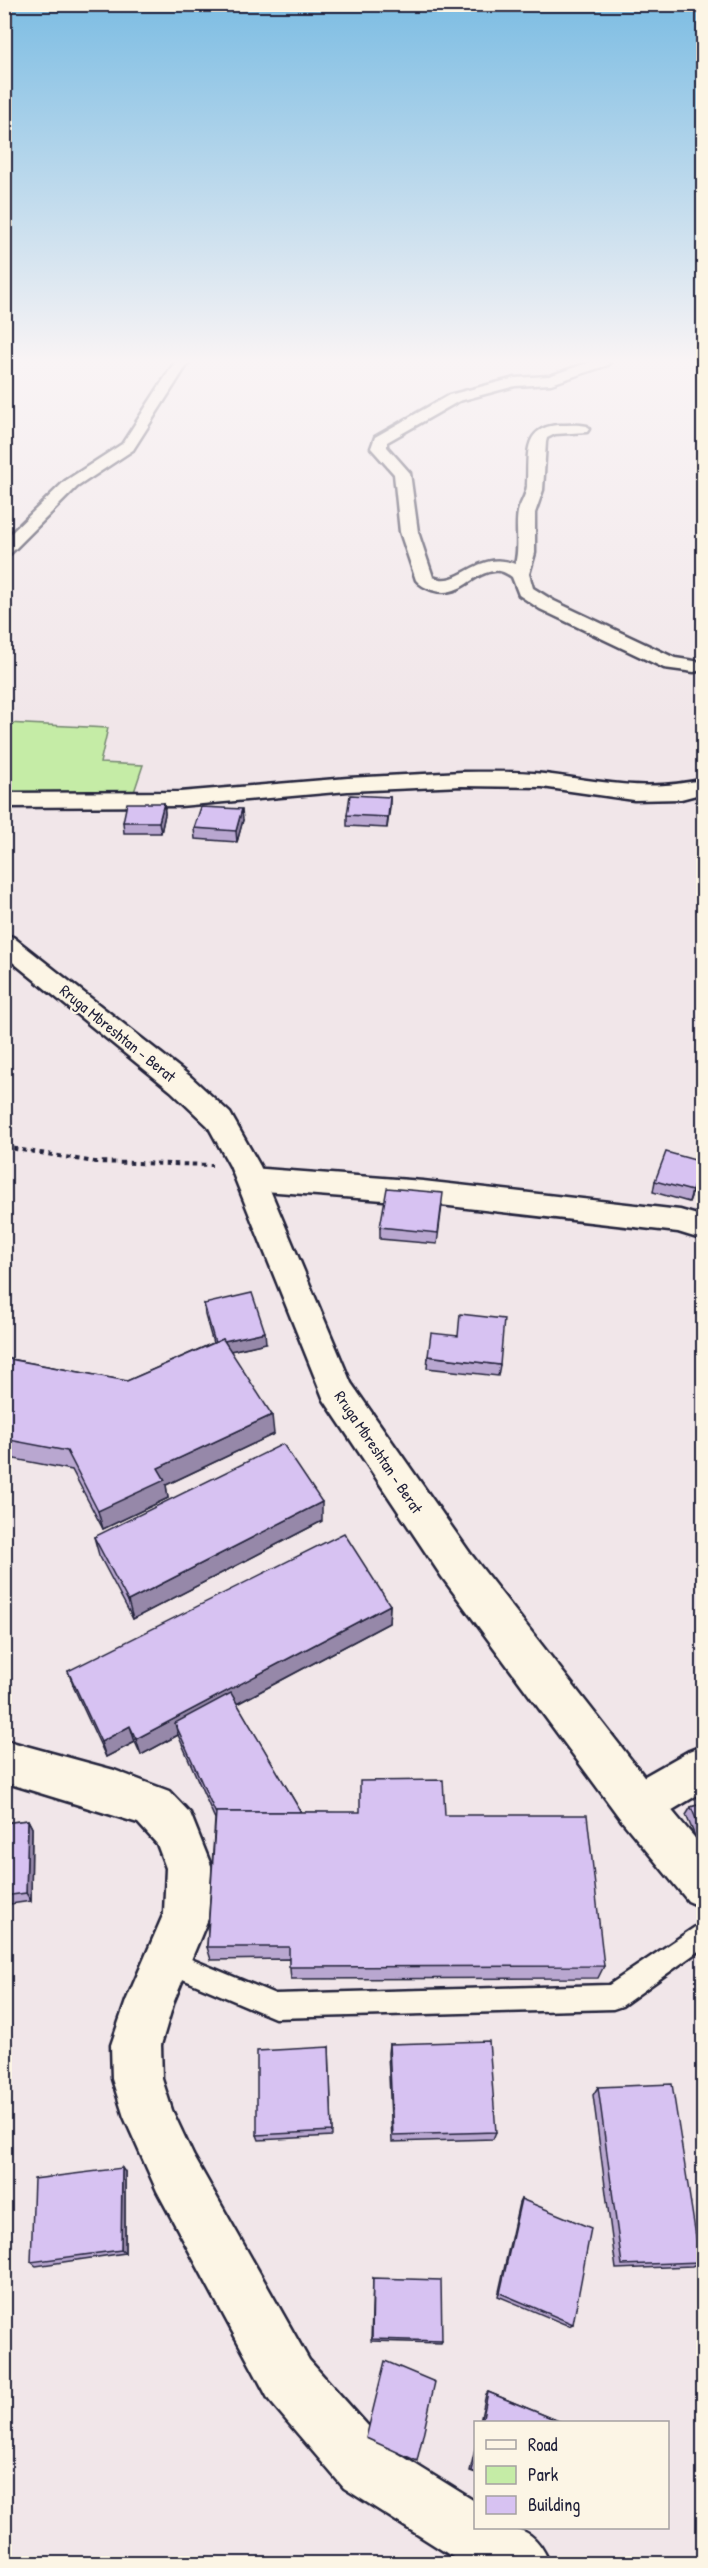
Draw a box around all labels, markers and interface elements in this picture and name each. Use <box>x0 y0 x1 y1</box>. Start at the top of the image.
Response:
street label: Rruga Mbreshtan - Berat <box>55 979 181 1087</box>
street label: Rruga Mbreshtan - Berat <box>330 1386 429 1518</box>
legend <box>474 2421 669 2529</box>
text: Road <box>528 2432 558 2457</box>
text: Park <box>528 2462 559 2487</box>
text: Building <box>528 2492 580 2517</box>

